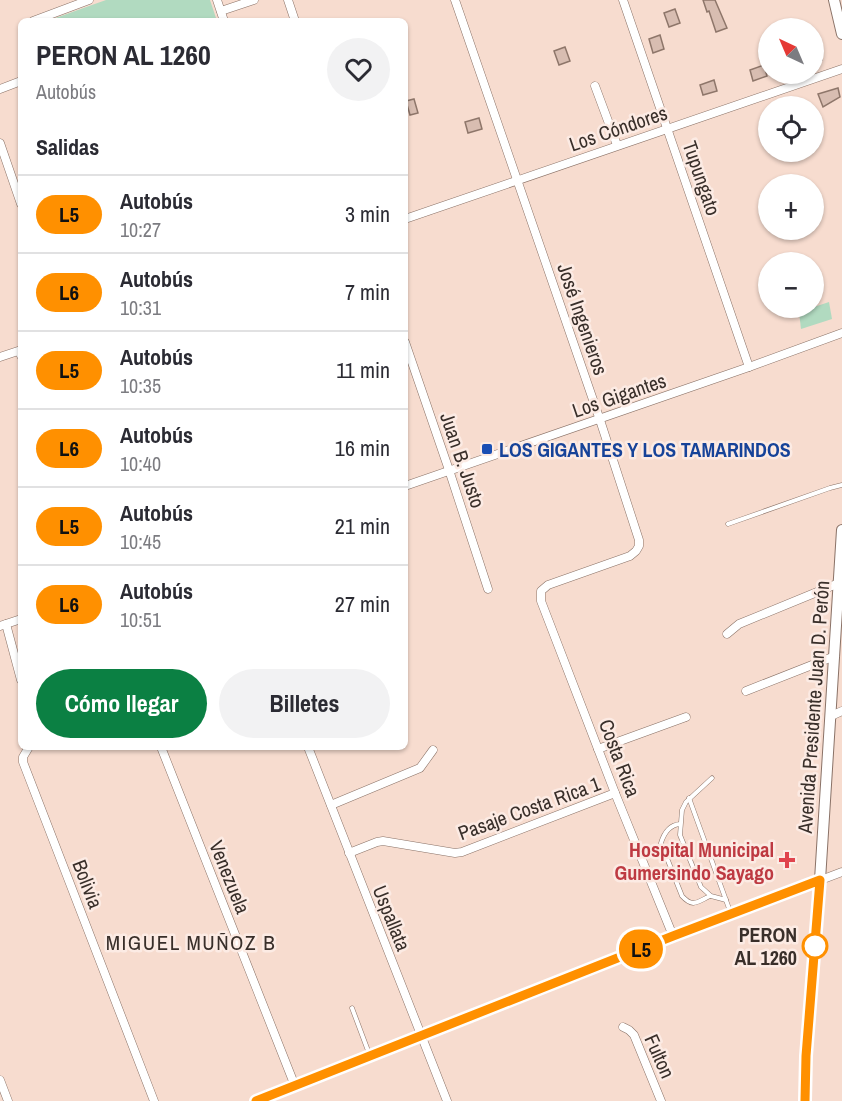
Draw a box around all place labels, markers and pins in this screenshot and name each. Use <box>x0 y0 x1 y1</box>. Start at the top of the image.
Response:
place label: LOS GIGANTES Y LOS TAMARINDOS <box>499 436 791 463</box>
marker: LOS GIGANTES Y LOS TAMARINDOS <box>480 442 494 456</box>
place label: Hospital Municipal Gumersindo Sayago <box>615 836 774 886</box>
marker: Hospital Municipal Gumersindo Sayago <box>778 851 796 869</box>
place label: PERON AL 1260 <box>734 921 797 971</box>
marker: PERON AL 1260 <box>802 933 828 959</box>

